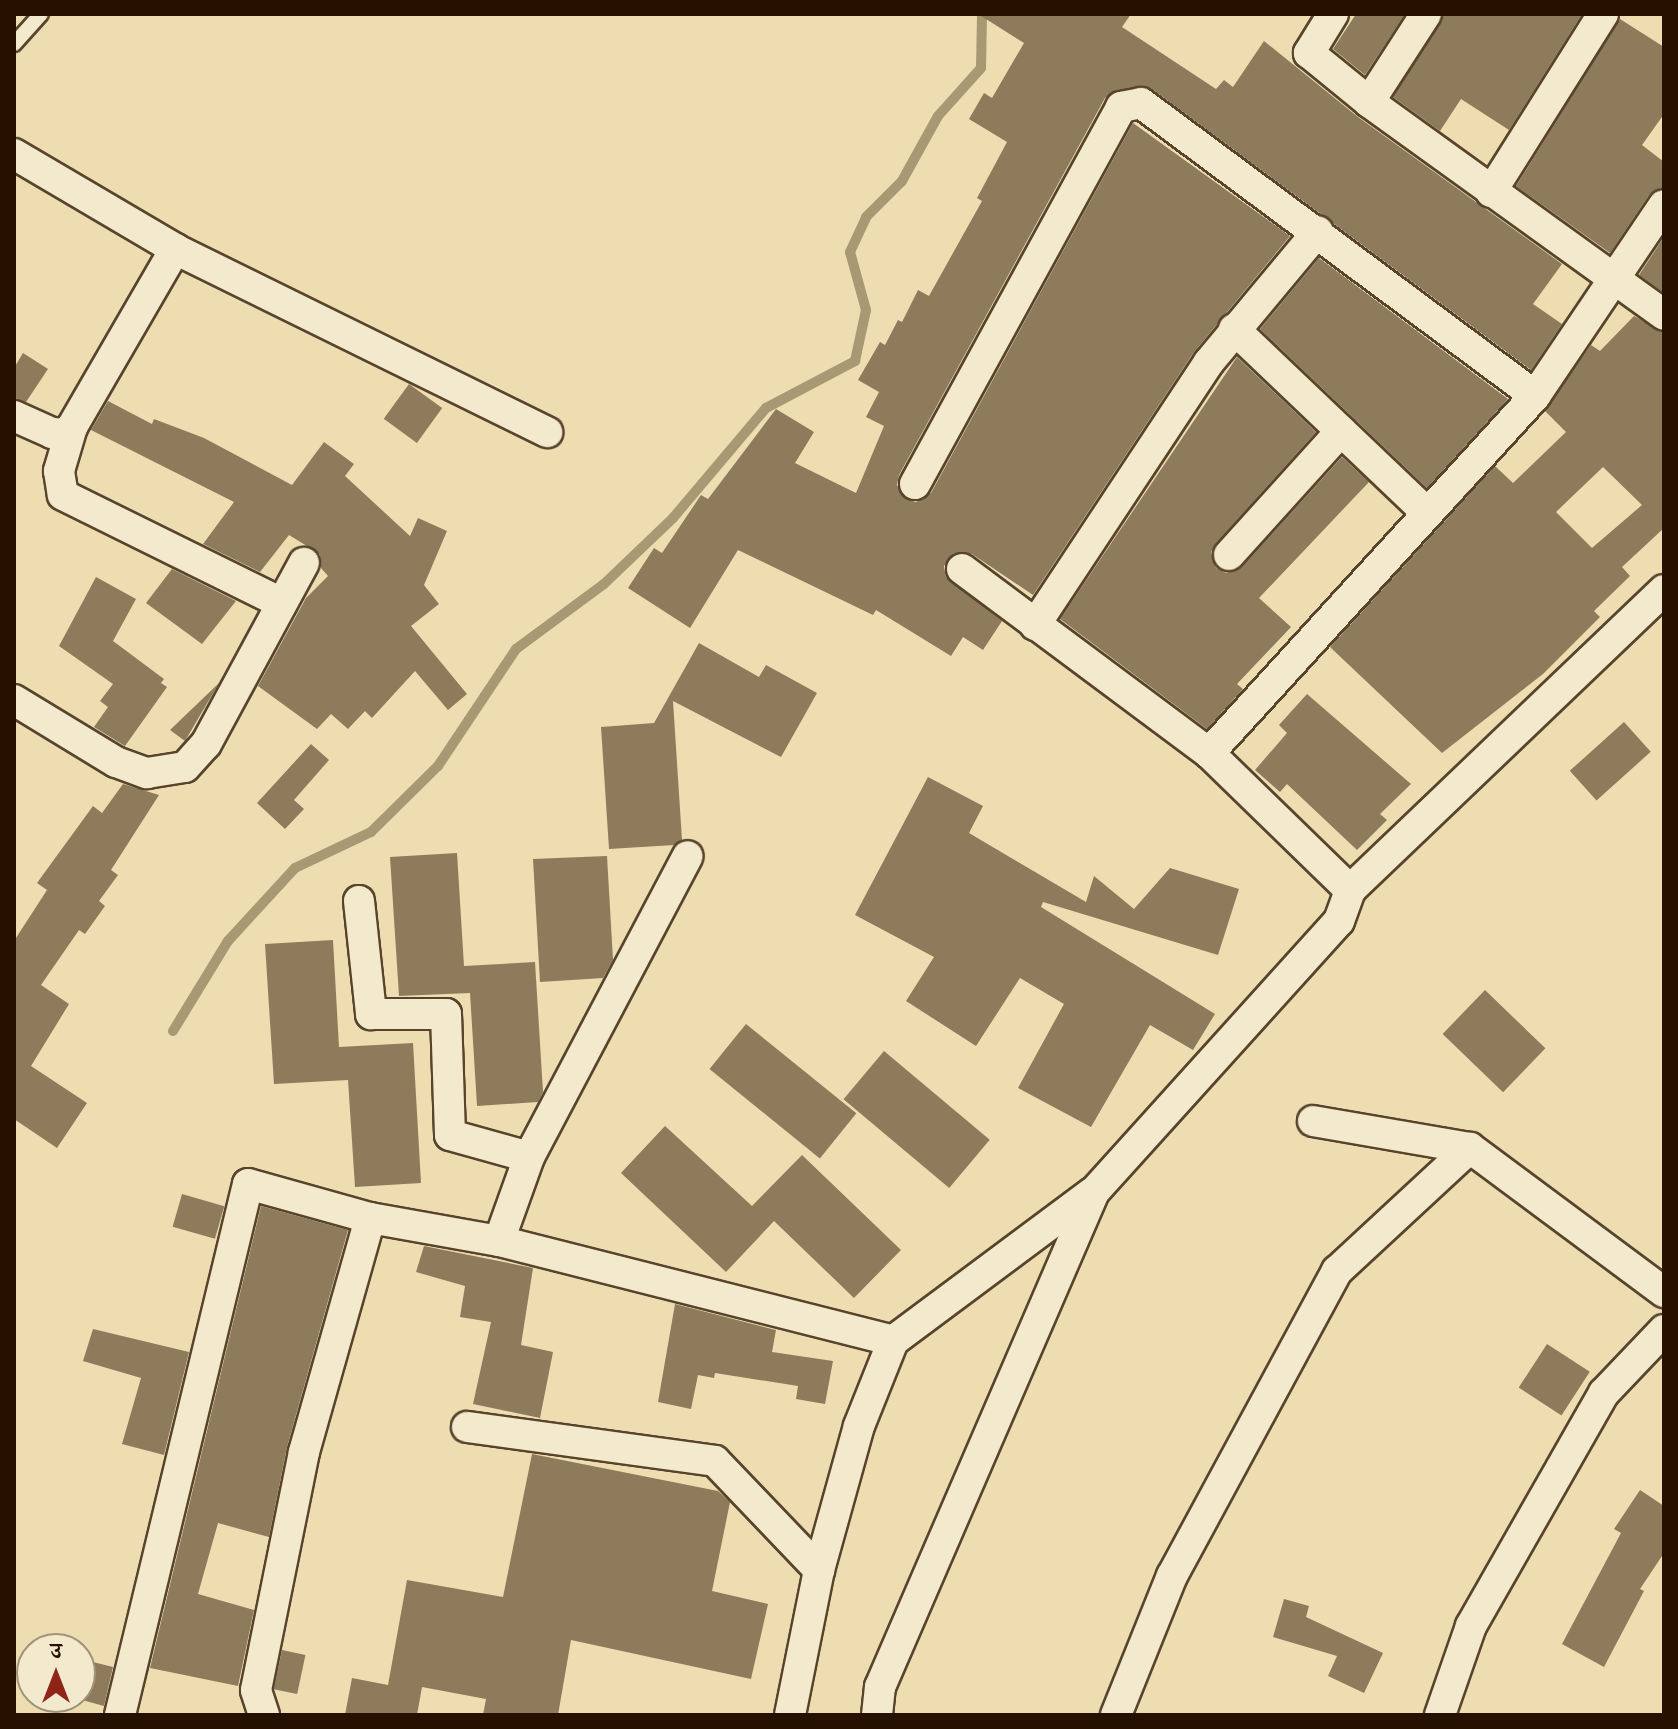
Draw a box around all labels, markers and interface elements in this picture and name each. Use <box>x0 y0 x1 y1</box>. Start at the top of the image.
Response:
north arrow <box>16 1633 96 1713</box>
text: उ <box>50 1636 62 1666</box>

